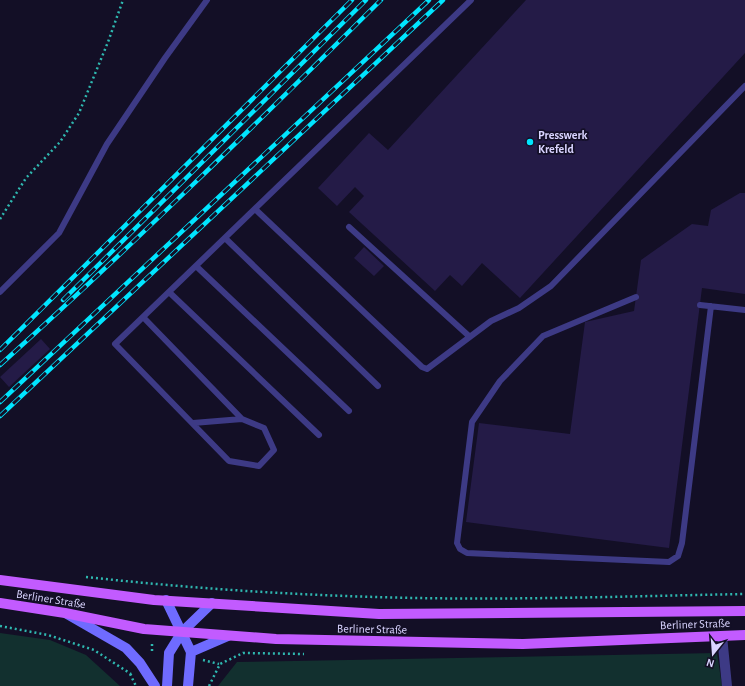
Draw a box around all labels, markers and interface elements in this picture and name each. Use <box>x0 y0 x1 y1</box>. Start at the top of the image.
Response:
place label: Presswerk Krefeld <box>538 129 588 155</box>
marker: Presswerk Krefeld <box>525 137 535 147</box>
street label: Berliner Straße <box>15 588 87 610</box>
street label: Berliner Straße <box>660 617 730 631</box>
street label: Berliner Straße <box>337 622 407 636</box>
north arrow <box>693 634 733 674</box>
text: N <box>705 657 715 669</box>

